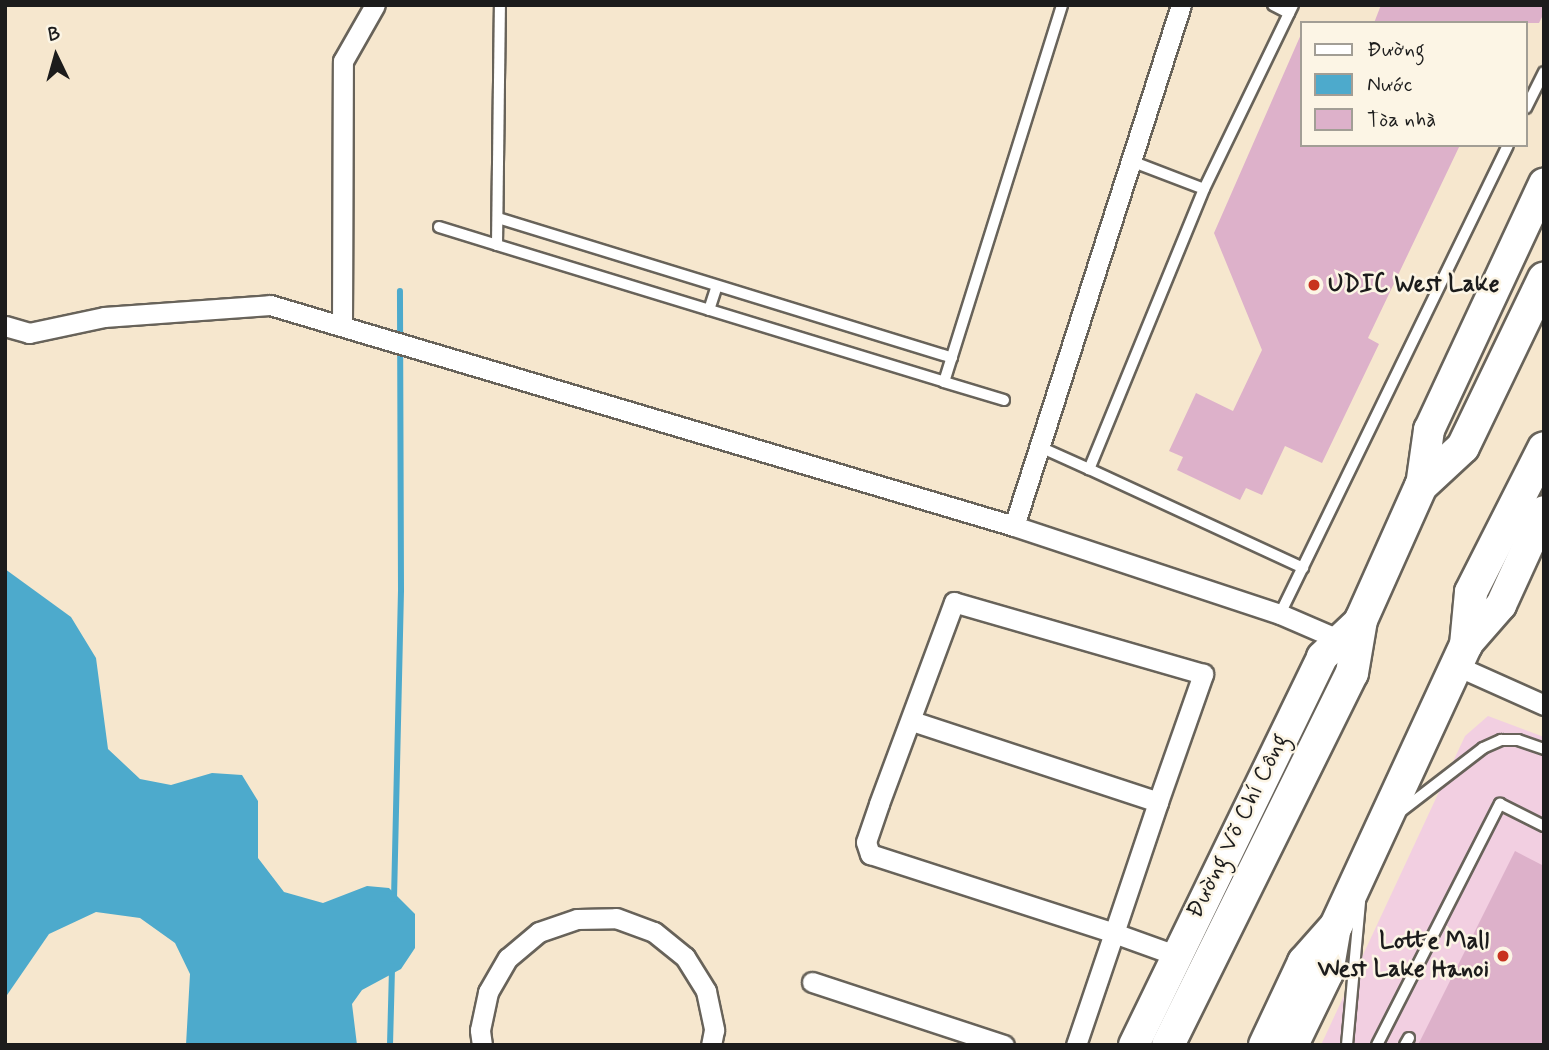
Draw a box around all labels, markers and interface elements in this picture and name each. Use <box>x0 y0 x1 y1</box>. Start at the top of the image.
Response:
north arrow <box>21 21 91 91</box>
legend <box>1300 21 1528 147</box>
text: B <box>47 22 61 48</box>
text: Đường <box>1367 36 1425 64</box>
text: Nước <box>1367 71 1412 99</box>
text: Tòa nhà <box>1367 106 1436 134</box>
place label: UDIC West Lake <box>1328 271 1502 299</box>
marker: UDIC West Lake <box>1306 277 1322 293</box>
street label: Đường Võ Chí Công <box>1181 730 1295 922</box>
place label: Lotte Mall West Lake Hanoi <box>1319 928 1489 984</box>
marker: Lotte Mall West Lake Hanoi <box>1495 948 1511 964</box>

